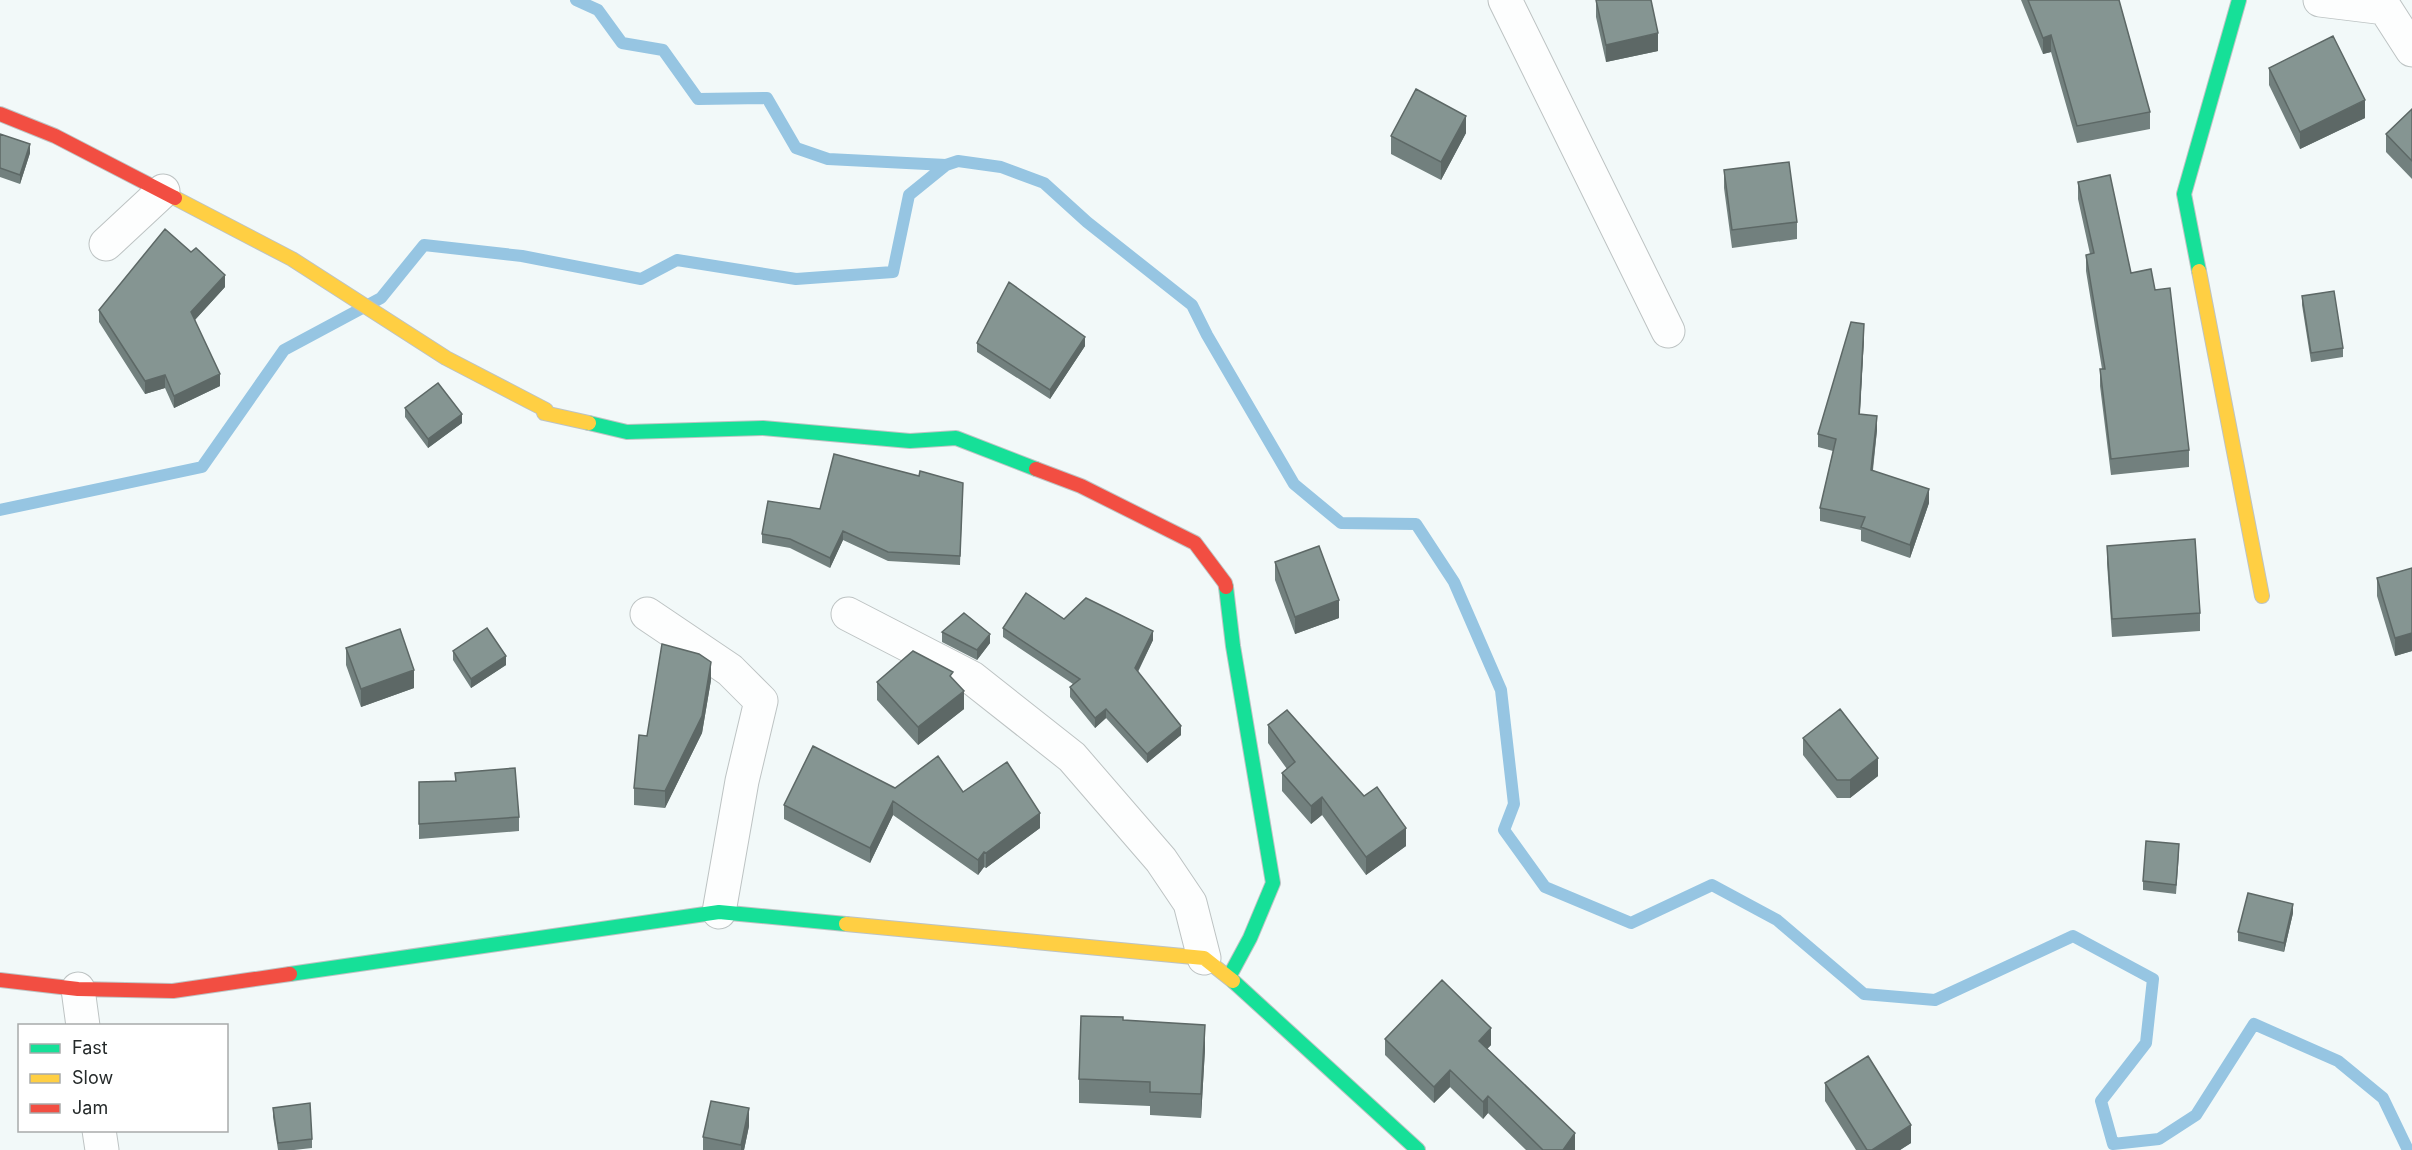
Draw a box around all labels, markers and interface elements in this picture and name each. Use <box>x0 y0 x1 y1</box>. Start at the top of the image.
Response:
legend <box>18 1024 228 1132</box>
text: Fast <box>72 1037 108 1058</box>
text: Slow <box>72 1067 113 1088</box>
text: Jam <box>72 1097 108 1118</box>

